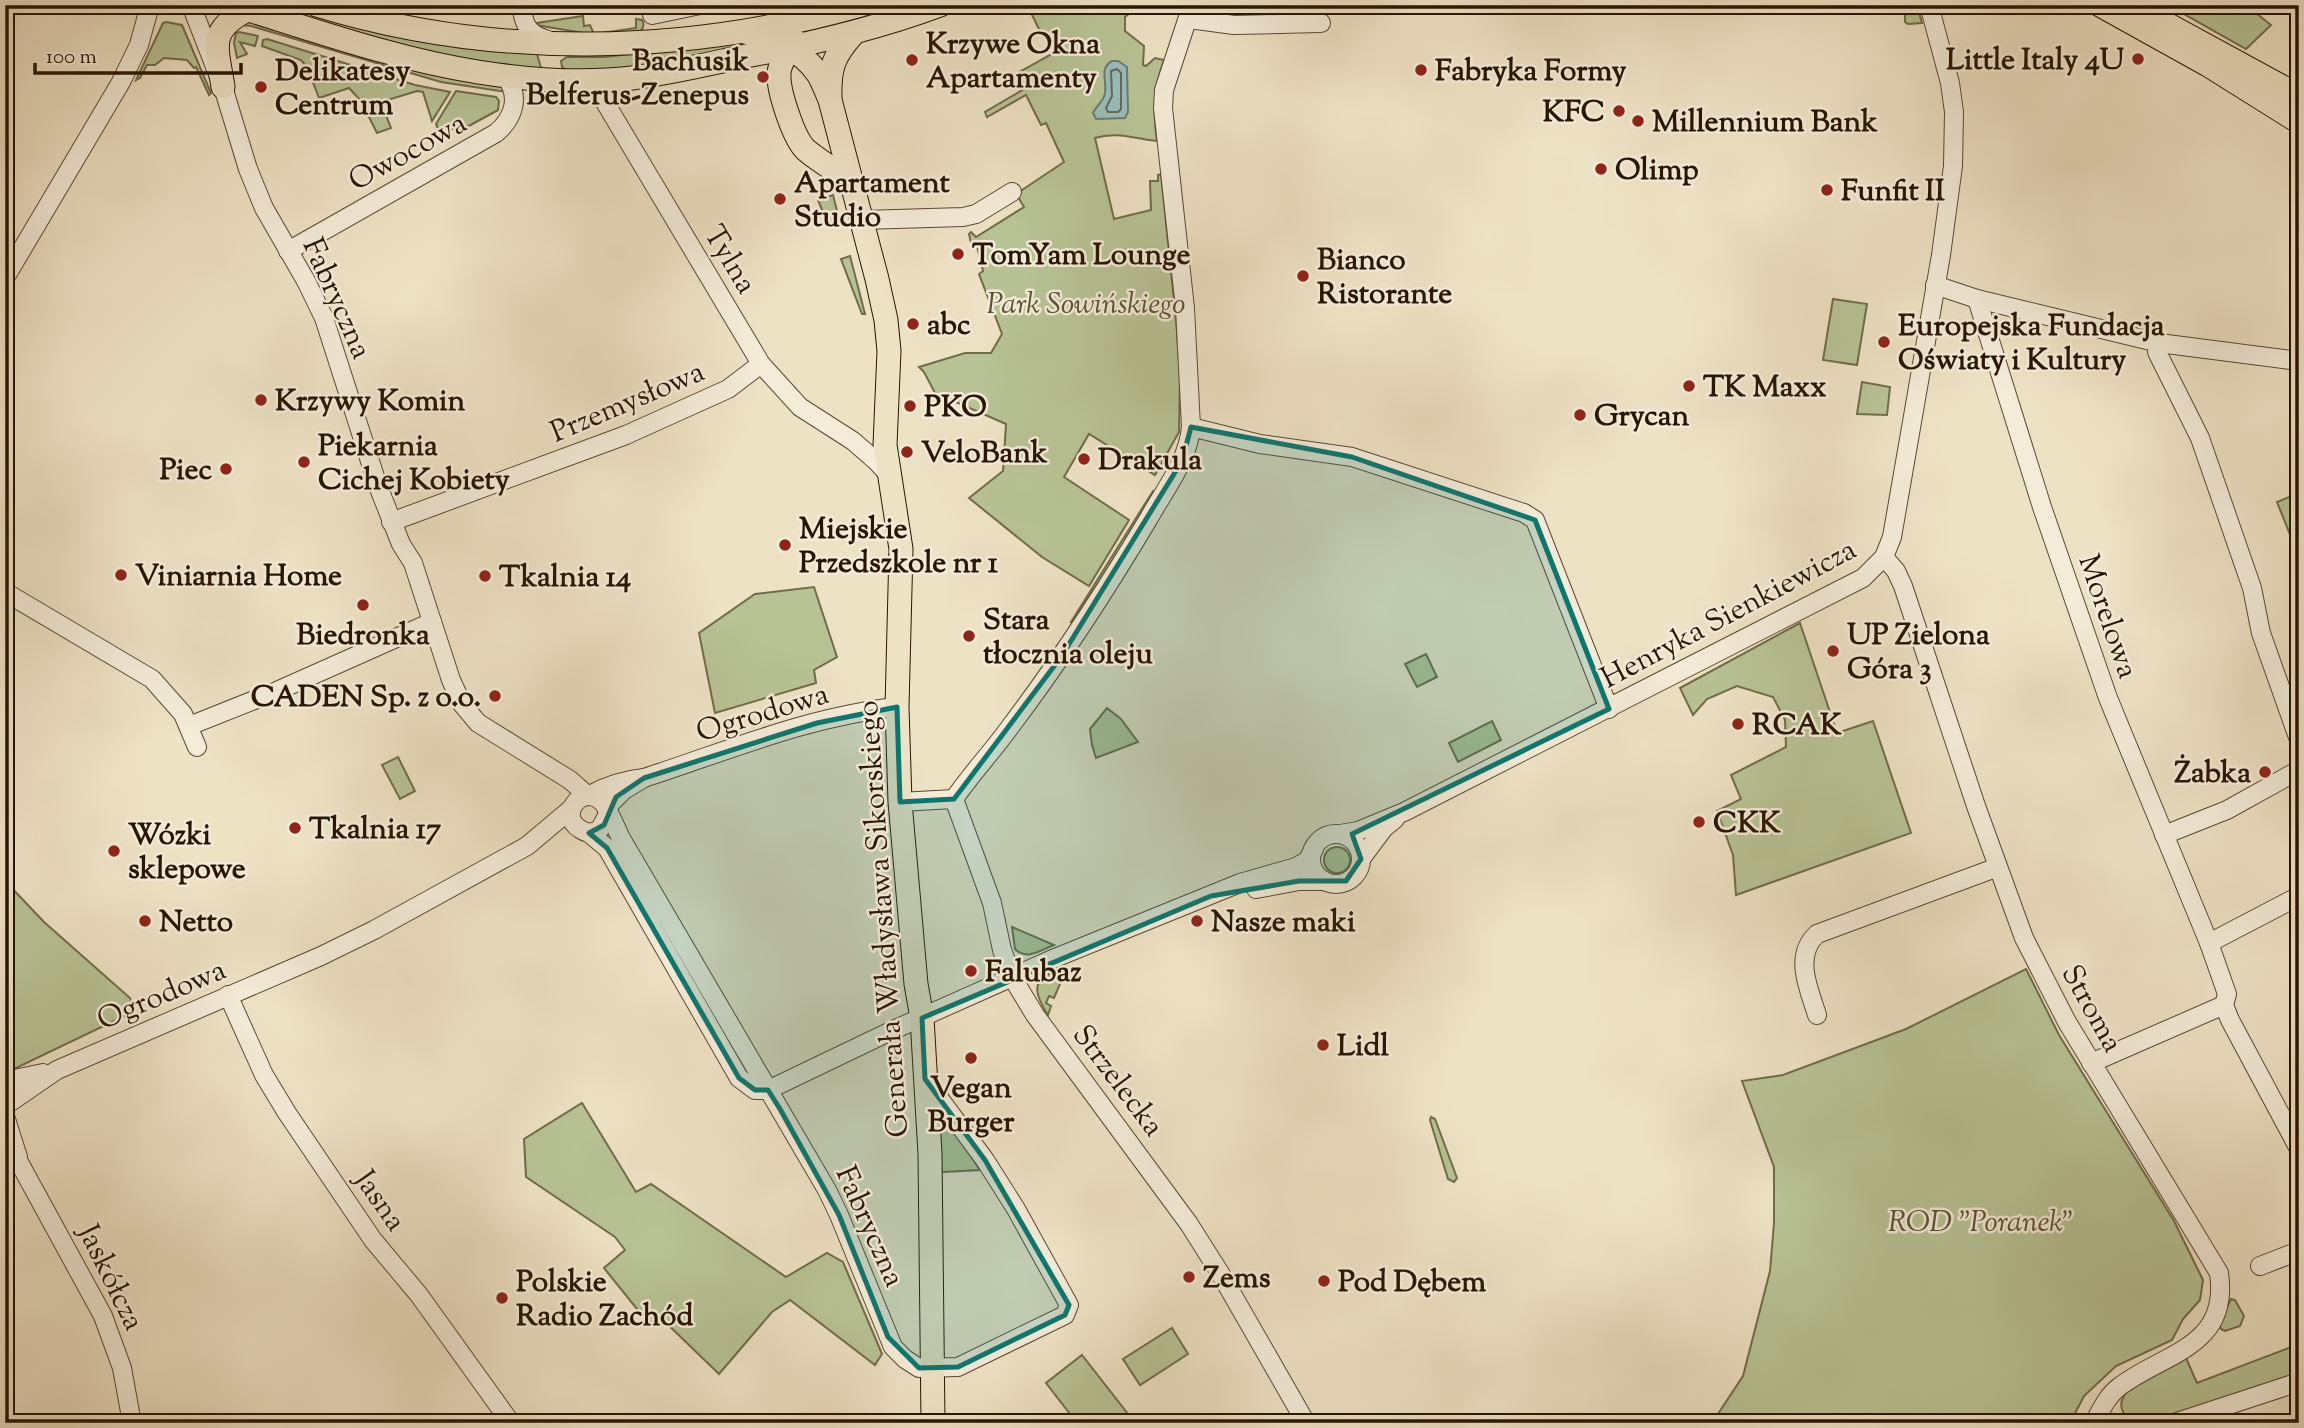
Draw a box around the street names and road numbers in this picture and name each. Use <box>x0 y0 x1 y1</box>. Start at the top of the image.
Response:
street label: Owocowa <box>341 103 475 203</box>
street label: Tylna <box>692 218 766 303</box>
street label: Fabryczna <box>290 232 381 366</box>
street label: Przemysłowa <box>544 351 712 455</box>
street label: Henryka Sienkiewicza <box>1594 530 1865 701</box>
street label: Morelowa <box>2065 549 2148 685</box>
street label: Ogrodowa <box>691 674 834 755</box>
street label: Generała Władysława Sikorskiego <box>848 699 921 1139</box>
street label: Ogrodowa <box>91 950 233 1043</box>
street label: Stroma <box>2049 957 2133 1061</box>
street label: Strzelecka <box>1061 1017 1173 1147</box>
street label: Jasna <box>341 1160 416 1241</box>
street label: Fabryczna <box>823 1160 914 1294</box>
street label: Jaskółcza <box>65 1216 154 1339</box>

